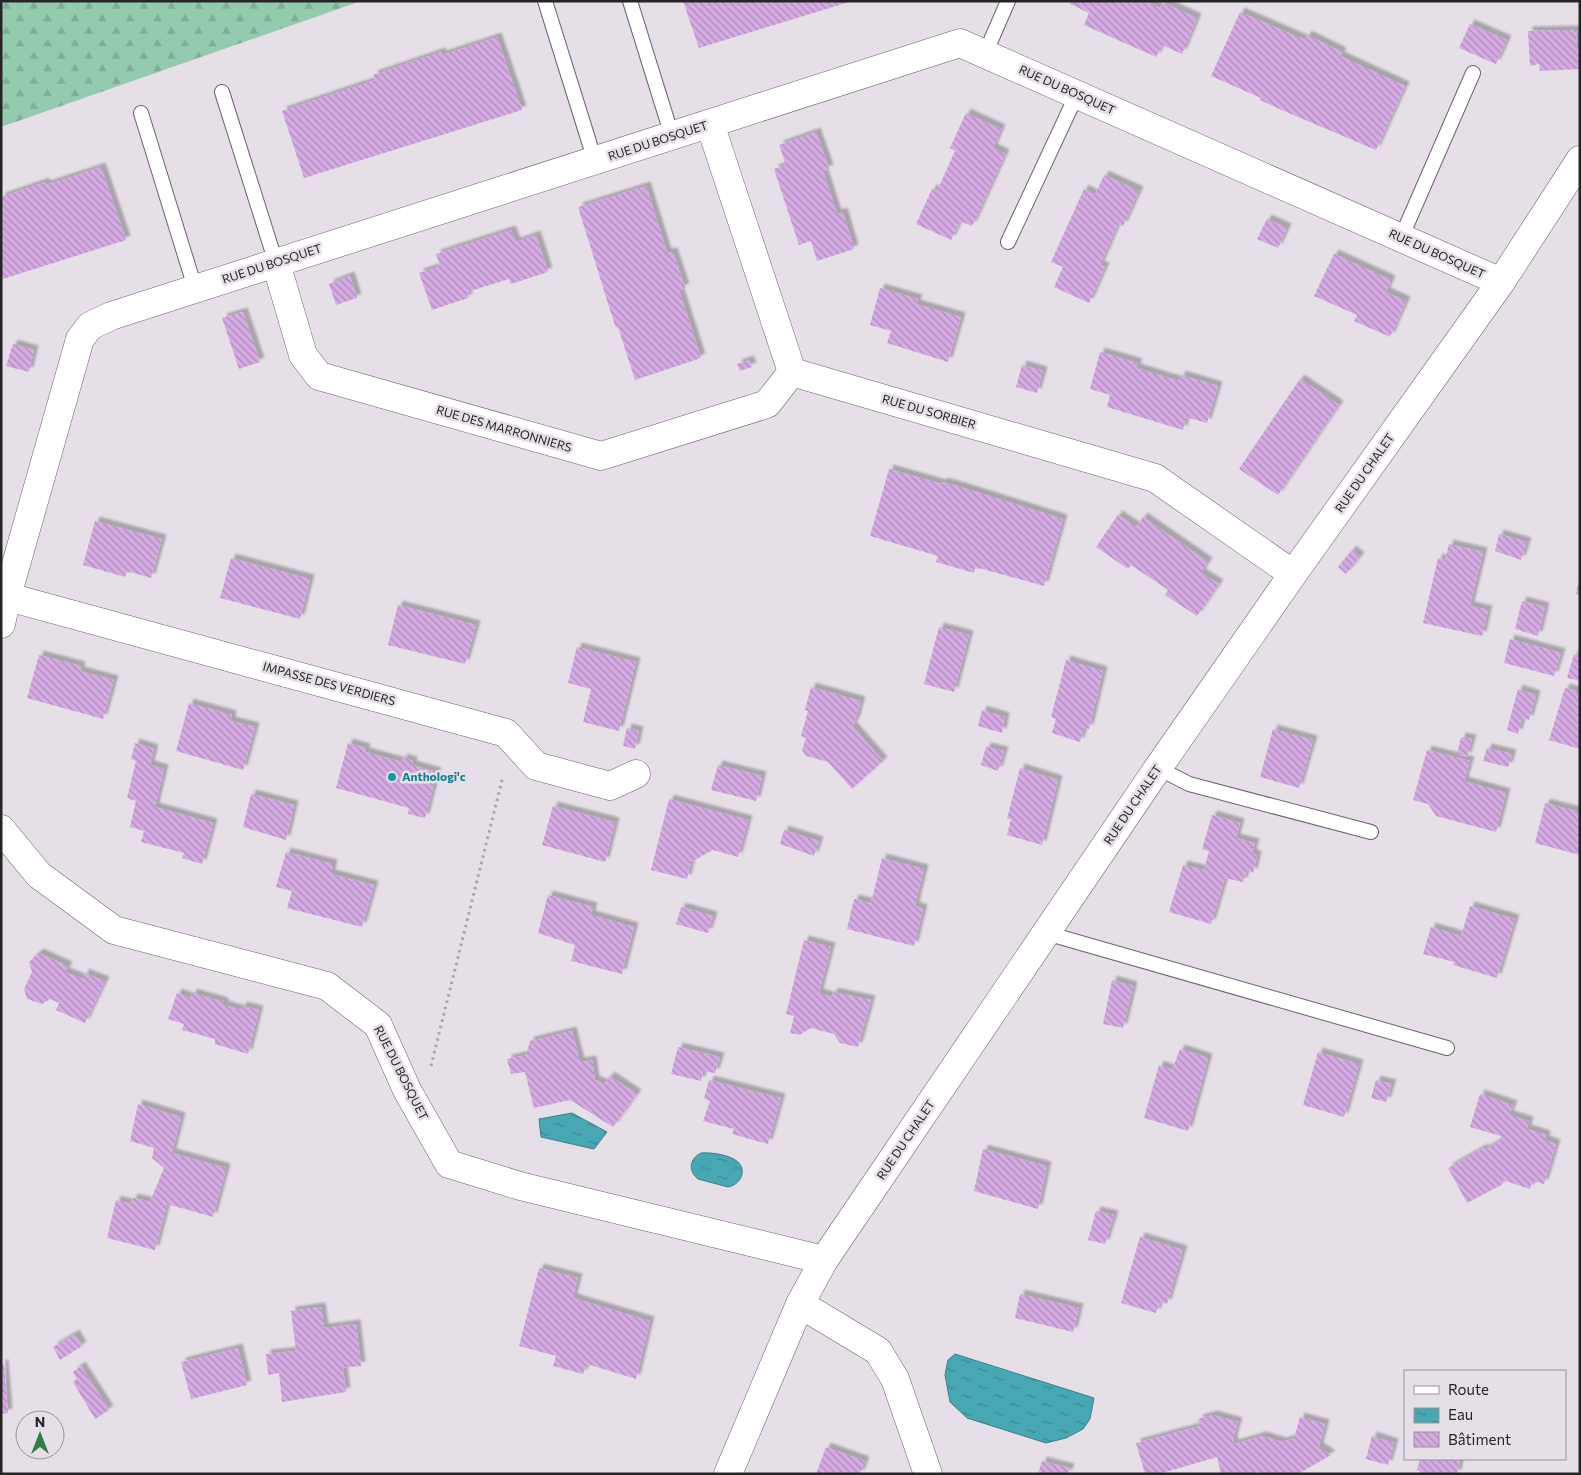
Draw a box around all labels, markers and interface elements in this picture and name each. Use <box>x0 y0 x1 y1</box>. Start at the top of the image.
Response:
street label: RUE DU BOSQUET <box>1017 62 1118 117</box>
street label: RUE DU BOSQUET <box>606 117 710 163</box>
street label: RUE DU BOSQUET <box>1387 226 1488 281</box>
street label: RUE DU BOSQUET <box>220 240 324 286</box>
street label: RUE DU SORBIER <box>881 391 978 431</box>
street label: RUE DES MARRONNIERS <box>435 402 574 454</box>
street label: RUE DU CHALET <box>1332 430 1397 515</box>
street label: IMPASSE DES VERDIERS <box>261 659 397 707</box>
street label: RUE DU CHALET <box>1100 762 1164 847</box>
place label: Anthologi'c <box>402 769 466 783</box>
marker: Anthologi'c <box>386 771 398 783</box>
street label: RUE DU BOSQUET <box>372 1023 432 1122</box>
street label: RUE DU CHALET <box>873 1097 937 1182</box>
legend <box>1404 1370 1566 1460</box>
text: Route <box>1448 1380 1489 1398</box>
text: Eau <box>1448 1405 1473 1423</box>
north arrow <box>15 1410 65 1460</box>
text: N <box>35 1413 45 1430</box>
text: Bâtiment <box>1448 1430 1511 1448</box>

